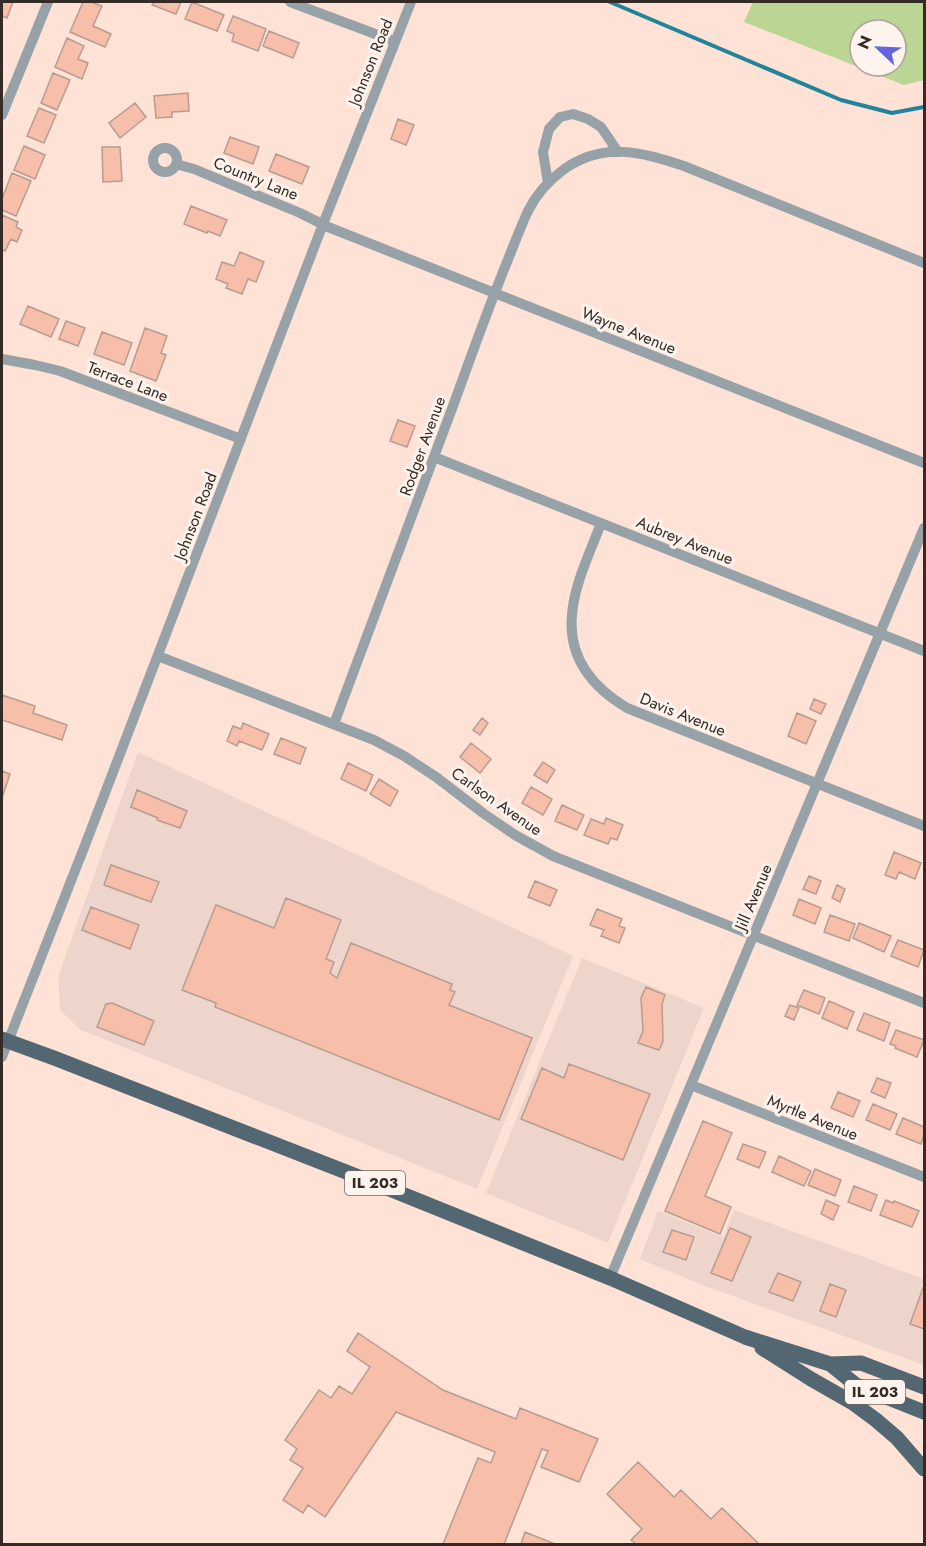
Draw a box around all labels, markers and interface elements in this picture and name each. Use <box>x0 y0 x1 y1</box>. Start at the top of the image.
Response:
street label: Johnson Road <box>342 15 398 111</box>
north arrow <box>848 18 908 78</box>
text: N <box>852 32 878 53</box>
street label: Country Lane <box>210 151 302 206</box>
street label: Wayne Avenue <box>578 301 680 360</box>
street label: Terrace Lane <box>84 356 172 407</box>
street label: Rodger Avenue <box>394 393 451 499</box>
street label: Johnson Road <box>167 469 223 565</box>
street label: Aubrey Avenue <box>633 511 737 570</box>
street label: Davis Avenue <box>636 687 729 742</box>
street label: Carlson Avenue <box>447 762 547 841</box>
street label: Jill Avenue <box>728 860 778 936</box>
street label: Myrtle Avenue <box>764 1089 862 1146</box>
road number: IL 203 <box>345 1171 405 1195</box>
road number: IL 203 <box>845 1380 905 1404</box>

